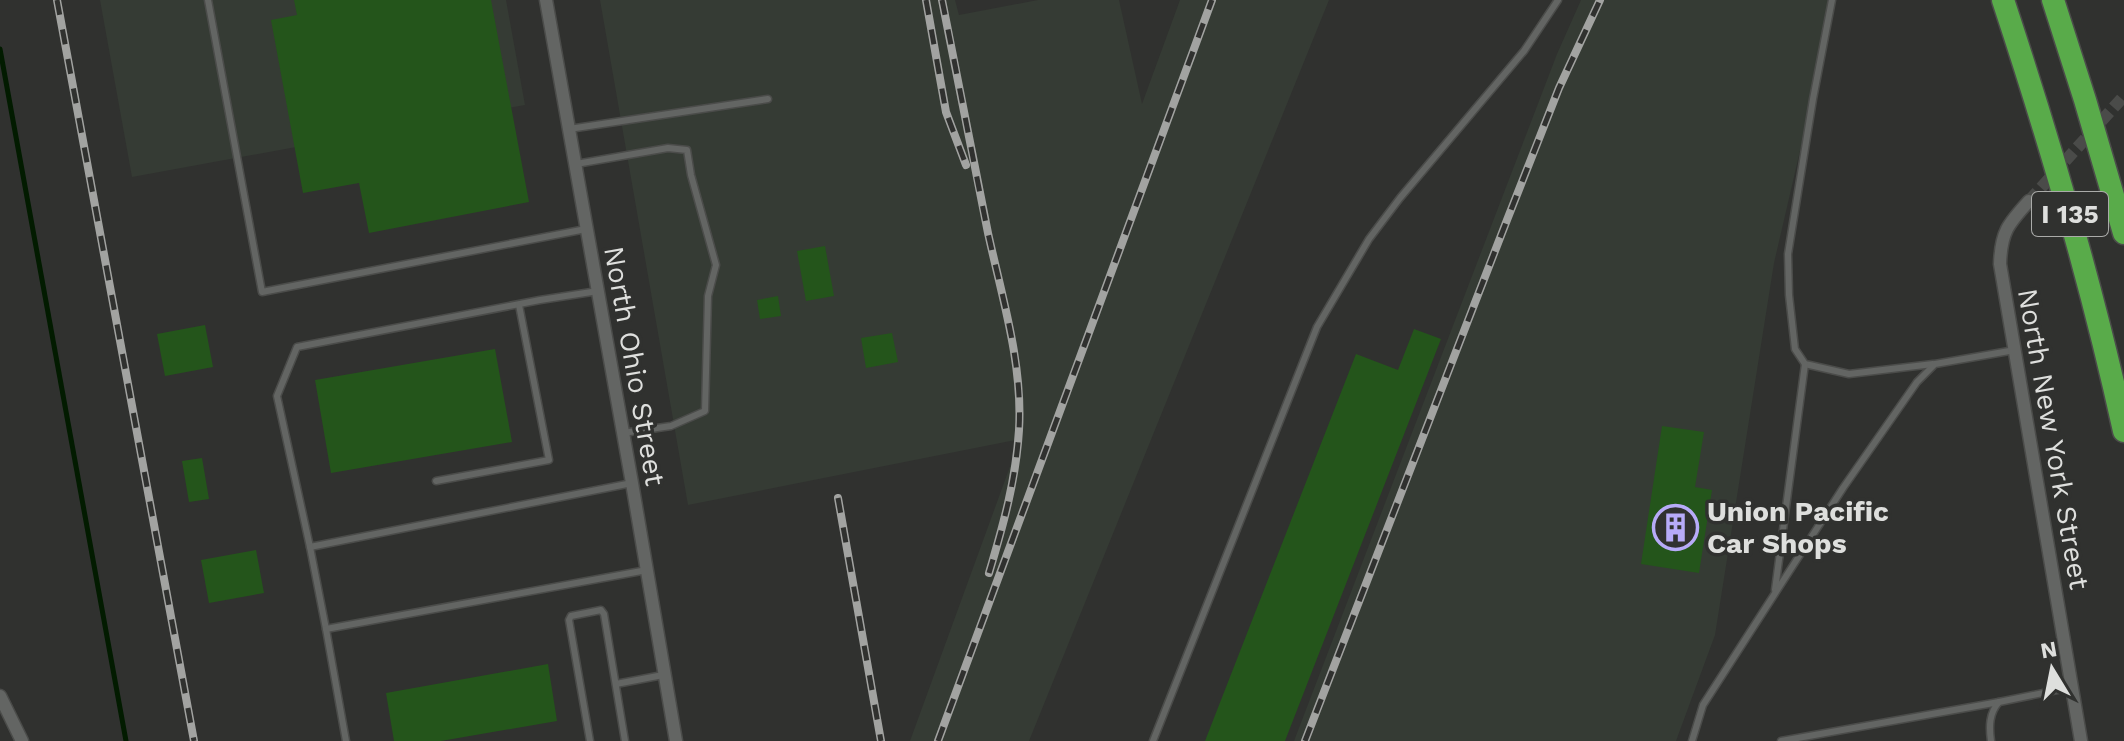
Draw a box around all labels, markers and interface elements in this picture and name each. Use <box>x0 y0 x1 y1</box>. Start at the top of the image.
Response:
road number: I 135 <box>2032 192 2108 236</box>
street label: North Ohio Street <box>597 244 672 489</box>
street label: North New York Street <box>2011 286 2096 592</box>
place label: Union Pacific Car Shops <box>1707 495 1889 560</box>
building icon: Union Pacific Car Shops <box>1652 503 1700 551</box>
north arrow <box>2012 629 2092 709</box>
text: N <box>2038 636 2059 664</box>

